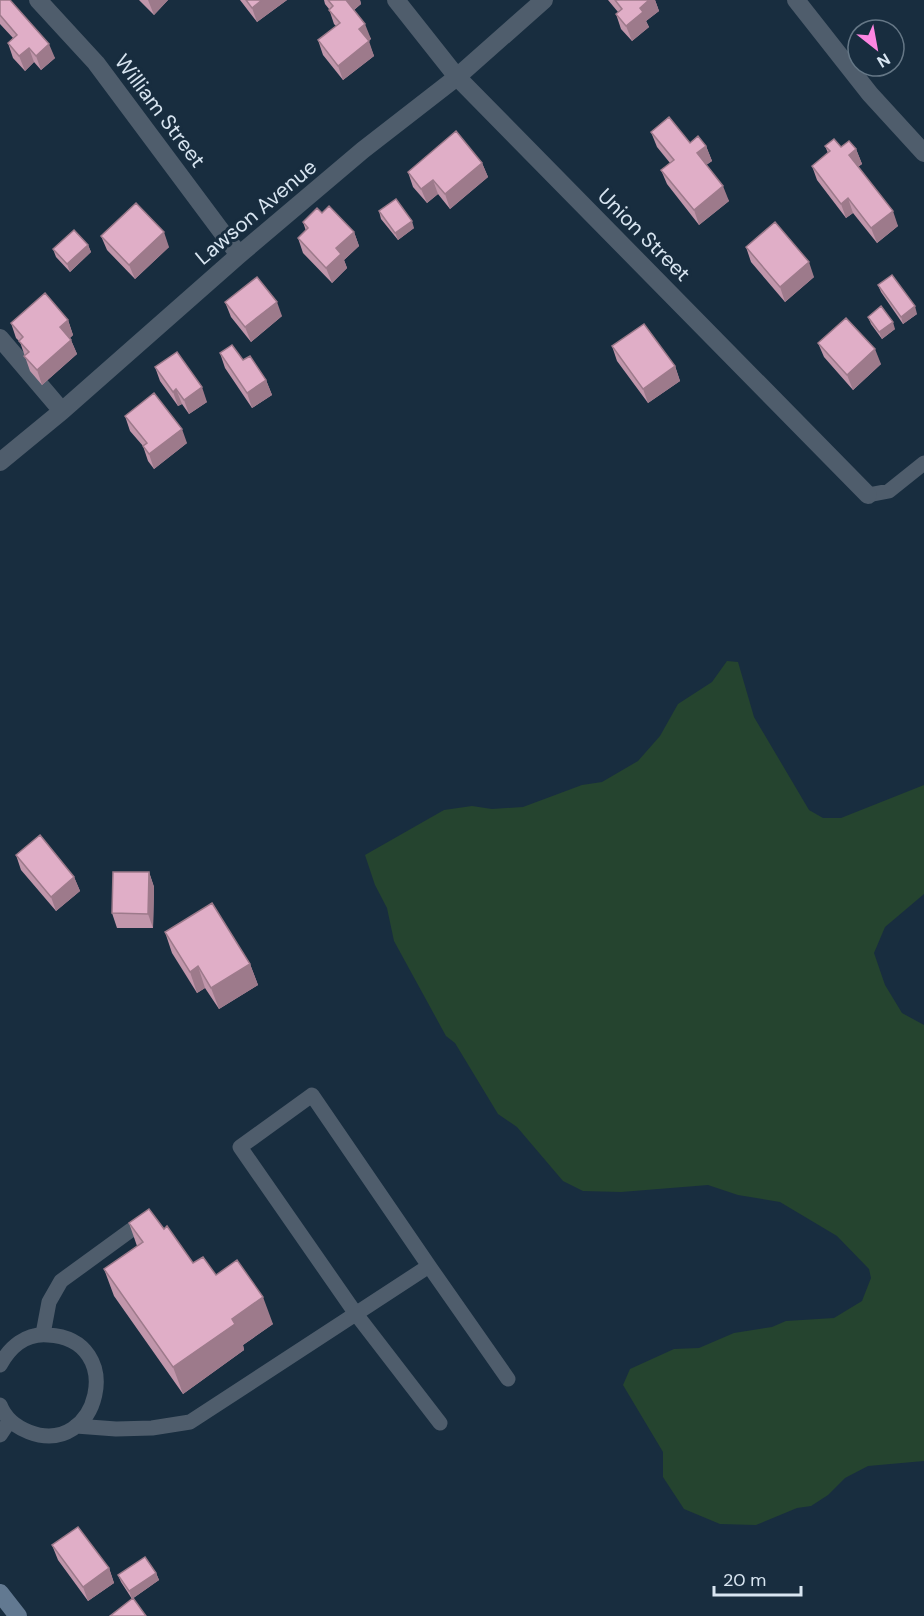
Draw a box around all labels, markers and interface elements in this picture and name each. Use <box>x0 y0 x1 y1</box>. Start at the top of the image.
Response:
north arrow <box>846 18 906 78</box>
text: N <box>873 48 894 72</box>
street label: William Street <box>108 49 212 173</box>
street label: Lawson Avenue <box>189 153 323 271</box>
street label: Union Street <box>592 183 696 287</box>
scale bar <box>714 1559 801 1597</box>
text: 20 m <box>723 1568 766 1592</box>

